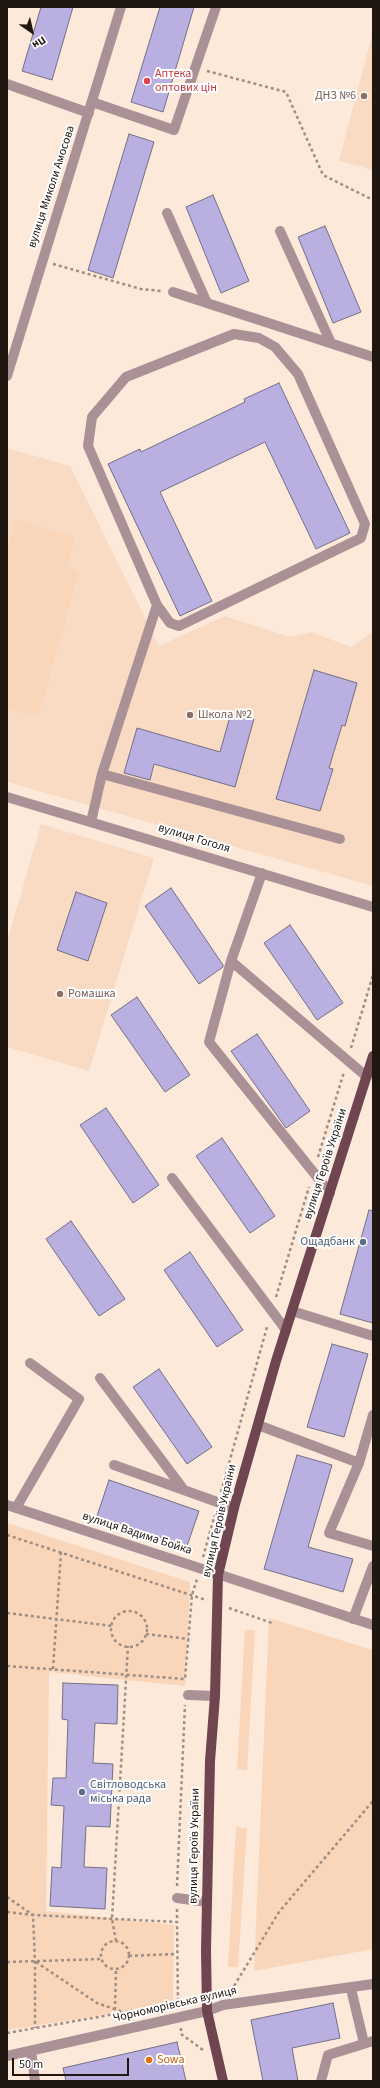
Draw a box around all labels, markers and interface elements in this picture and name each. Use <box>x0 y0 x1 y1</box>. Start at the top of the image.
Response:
north arrow <box>12 12 52 52</box>
text: Пн <box>29 32 49 52</box>
place label: Аптека оптових цін <box>155 67 217 95</box>
marker: Аптека оптових цін <box>142 76 152 86</box>
place label: ДНЗ №6 <box>315 89 356 103</box>
marker: ДНЗ №6 <box>359 91 369 101</box>
street label: вулиця Миколи Амосова <box>25 124 79 250</box>
place label: Школа №2 <box>198 708 252 722</box>
marker: Школа №2 <box>185 710 195 720</box>
street label: вулиця Гоголя <box>156 821 232 857</box>
place label: Ромашка <box>68 987 116 1001</box>
marker: Ромашка <box>55 989 65 999</box>
street label: вулиця Героїв України <box>301 1107 351 1221</box>
place label: Ощадбанк <box>300 1235 355 1249</box>
marker: Ощадбанк <box>358 1237 368 1247</box>
street label: вулиця Героїв України <box>200 1463 240 1579</box>
street label: вулиця Вадима Бойка <box>80 1509 194 1559</box>
place label: Світловодська міська рада <box>90 1778 166 1806</box>
marker: Світловодська міська рада <box>77 1787 87 1797</box>
street label: вулиця Героїв України <box>187 1788 203 1904</box>
street label: Чорноморівська вулиця <box>112 1984 238 2026</box>
scale bar <box>14 2050 131 2076</box>
place label: Sowa <box>157 2053 184 2067</box>
marker: Sowa <box>144 2055 154 2065</box>
text: 50 m <box>19 2056 43 2073</box>

